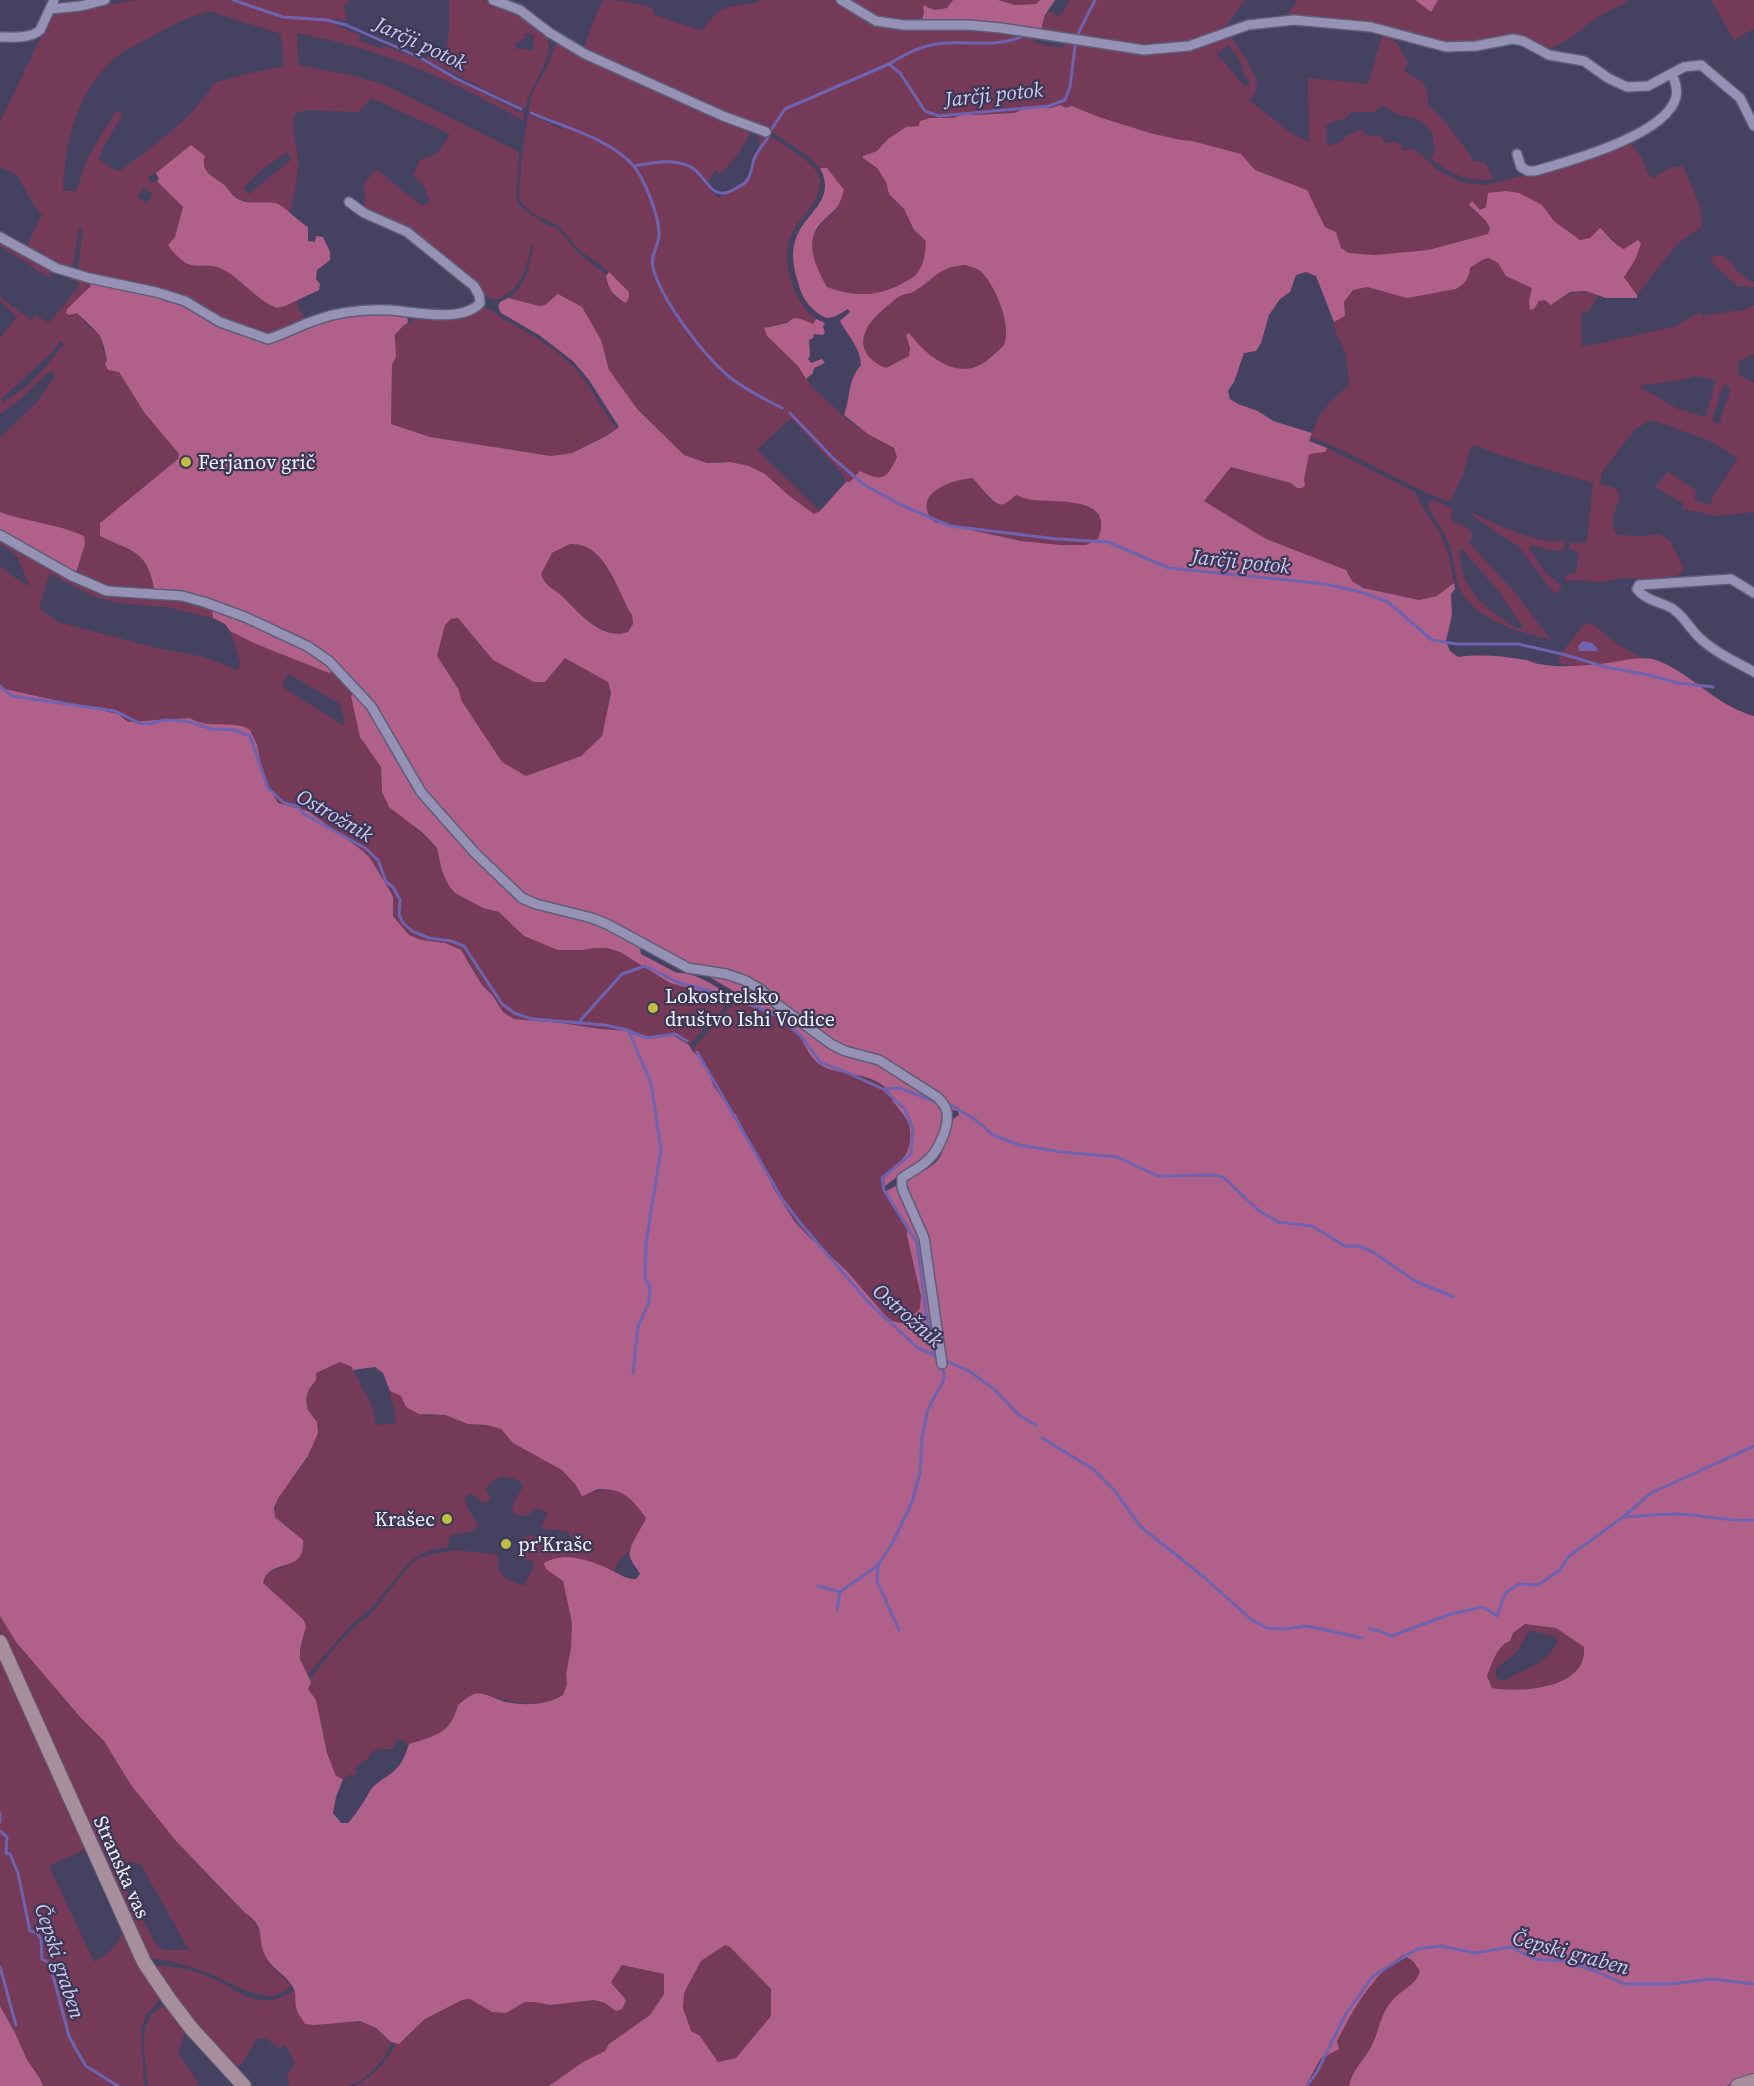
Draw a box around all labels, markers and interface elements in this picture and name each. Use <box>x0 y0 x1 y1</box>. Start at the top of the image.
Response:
water label: Jarčji potok <box>367 8 472 77</box>
water label: Jarčji potok <box>940 74 1045 114</box>
place label: Ferjanov grič <box>198 448 316 476</box>
marker: Ferjanov grič <box>179 455 193 469</box>
water label: Jarčji potok <box>1187 541 1292 581</box>
water label: Ostrožnik <box>291 781 379 849</box>
place label: Lokostrelsko društvo Ishi Vodice <box>665 982 835 1033</box>
marker: Lokostrelsko društvo Ishi Vodice <box>646 1001 660 1015</box>
water label: Ostrožnik <box>867 1276 949 1354</box>
place label: Krašec <box>375 1505 435 1533</box>
marker: Krašec <box>440 1512 454 1526</box>
place label: pr'Krašc <box>518 1530 592 1558</box>
marker: pr'Krašc <box>499 1537 513 1551</box>
street label: Stranska vas <box>87 1811 157 1923</box>
water label: Čepski graben <box>28 1900 92 2023</box>
water label: Čepski graben <box>1509 1923 1633 1982</box>

